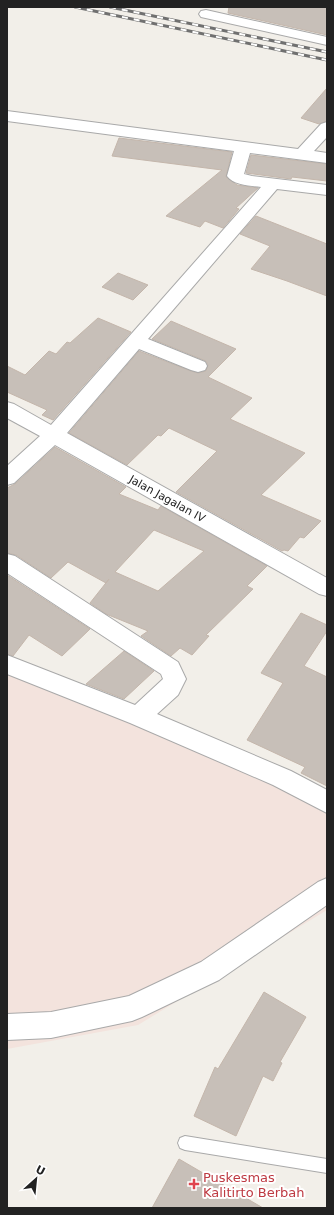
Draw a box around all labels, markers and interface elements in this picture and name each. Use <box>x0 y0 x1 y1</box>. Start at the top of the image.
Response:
street label: Jalan Jagalan IV <box>126 472 208 526</box>
north arrow <box>16 1159 56 1199</box>
text: U <box>33 1163 47 1178</box>
place label: Puskesmas Kalitirto Berbah <box>203 1170 304 1200</box>
marker: Puskesmas Kalitirto Berbah <box>188 1178 200 1190</box>

